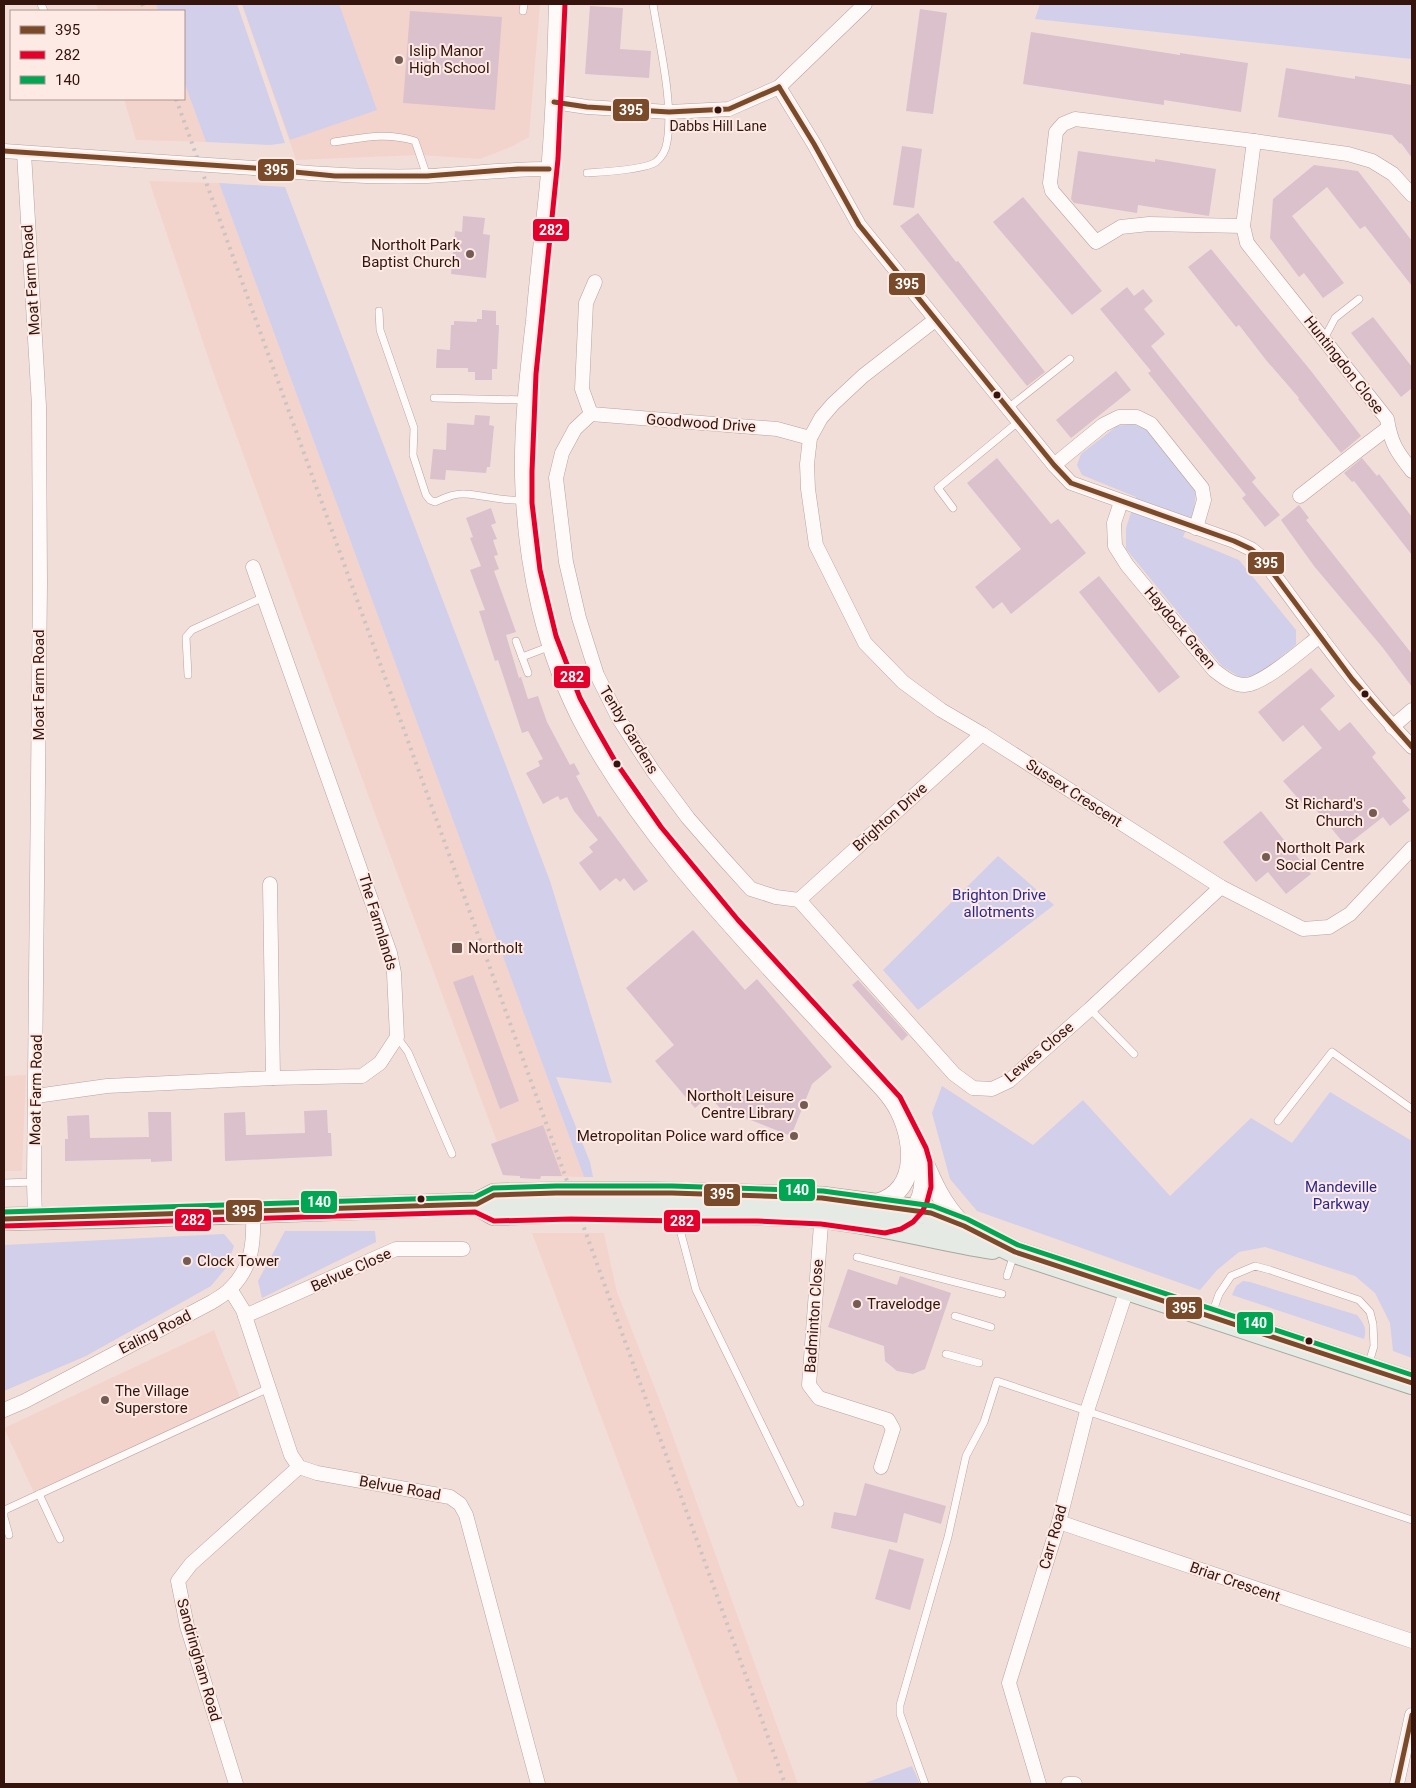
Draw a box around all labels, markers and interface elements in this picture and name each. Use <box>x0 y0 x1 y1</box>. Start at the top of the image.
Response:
legend <box>10 10 185 100</box>
text: 395 <box>55 21 80 39</box>
place label: Islip Manor High School <box>409 42 490 77</box>
text: 282 <box>55 46 80 64</box>
marker: Islip Manor High School <box>393 54 405 66</box>
text: 140 <box>55 71 80 89</box>
line badge: 395 <box>612 98 650 122</box>
text: 395 <box>619 102 643 118</box>
marker: Dabbs Hill Lane <box>713 105 723 115</box>
place label: Dabbs Hill Lane <box>669 118 767 134</box>
line badge: 395 <box>257 158 295 182</box>
text: 395 <box>264 162 288 178</box>
line badge: 282 <box>532 218 570 242</box>
text: 282 <box>539 222 563 238</box>
street label: Moat Farm Road <box>18 224 44 336</box>
place label: Northolt Park Baptist Church <box>362 236 460 271</box>
marker: Northolt Park Baptist Church <box>464 248 476 260</box>
line badge: 395 <box>888 272 926 296</box>
text: 395 <box>895 276 919 292</box>
street label: Huntingdon Close <box>1300 312 1388 418</box>
unlabelled marker <box>992 390 1002 400</box>
street label: Goodwood Drive <box>645 410 757 436</box>
line badge: 395 <box>1247 551 1285 575</box>
text: 395 <box>1254 555 1278 571</box>
street label: Haydock Green <box>1141 583 1219 673</box>
street label: Moat Farm Road <box>30 629 48 741</box>
line badge: 282 <box>553 665 591 689</box>
text: 282 <box>560 669 584 685</box>
street label: Tenby Gardens <box>596 683 662 777</box>
unlabelled marker <box>1360 689 1370 699</box>
street label: Sussex Crescent <box>1022 755 1126 831</box>
unlabelled marker <box>612 759 622 769</box>
street label: Brighton Drive <box>849 779 931 855</box>
place label: St Richard's Church <box>1285 795 1363 830</box>
marker: St Richard's Church <box>1367 807 1379 819</box>
place label: Northolt Park Social Centre <box>1276 839 1365 874</box>
marker: Northolt Park Social Centre <box>1260 851 1272 863</box>
street label: The Farmlands <box>355 872 401 972</box>
park label: Brighton Drive allotments <box>952 886 1046 921</box>
place label: Northolt <box>468 939 523 957</box>
marker: Northolt <box>450 941 464 955</box>
street label: Lewes Close <box>1001 1018 1077 1086</box>
street label: Moat Farm Road <box>26 1034 46 1146</box>
place label: Northolt Leisure Centre Library <box>687 1087 794 1122</box>
marker: Northolt Leisure Centre Library <box>798 1099 810 1111</box>
place label: Metropolitan Police ward office <box>577 1127 784 1145</box>
marker: Metropolitan Police ward office <box>788 1130 800 1142</box>
line badge: 140 <box>778 1178 816 1202</box>
park label: Mandeville Parkway <box>1305 1178 1377 1213</box>
text: 140 <box>785 1182 809 1198</box>
line badge: 395 <box>703 1183 741 1207</box>
text: 395 <box>710 1186 734 1202</box>
line badge: 140 <box>300 1190 338 1214</box>
text: 140 <box>307 1194 331 1210</box>
unlabelled marker <box>416 1194 426 1204</box>
line badge: 395 <box>225 1199 263 1223</box>
text: 395 <box>232 1203 256 1219</box>
line badge: 282 <box>174 1208 212 1232</box>
line badge: 282 <box>663 1209 701 1233</box>
text: 282 <box>181 1212 205 1228</box>
text: 282 <box>670 1213 694 1229</box>
street label: Belvue Close <box>308 1244 394 1296</box>
place label: Clock Tower <box>197 1252 279 1270</box>
marker: Clock Tower <box>181 1255 193 1267</box>
street label: Badminton Close <box>801 1258 827 1374</box>
place label: Travelodge <box>867 1295 940 1313</box>
line badge: 395 <box>1165 1296 1203 1320</box>
marker: Travelodge <box>851 1298 863 1310</box>
text: 395 <box>1172 1300 1196 1316</box>
street label: Ealing Road <box>116 1306 194 1358</box>
line badge: 140 <box>1236 1311 1274 1335</box>
text: 140 <box>1243 1315 1267 1331</box>
unlabelled marker <box>1304 1336 1314 1346</box>
place label: The Village Superstore <box>115 1382 189 1417</box>
marker: The Village Superstore <box>99 1394 111 1406</box>
street label: Belvue Road <box>358 1472 442 1504</box>
street label: Carr Road <box>1035 1503 1071 1571</box>
street label: Briar Crescent <box>1187 1558 1283 1606</box>
street label: Sandringham Road <box>173 1596 225 1724</box>

